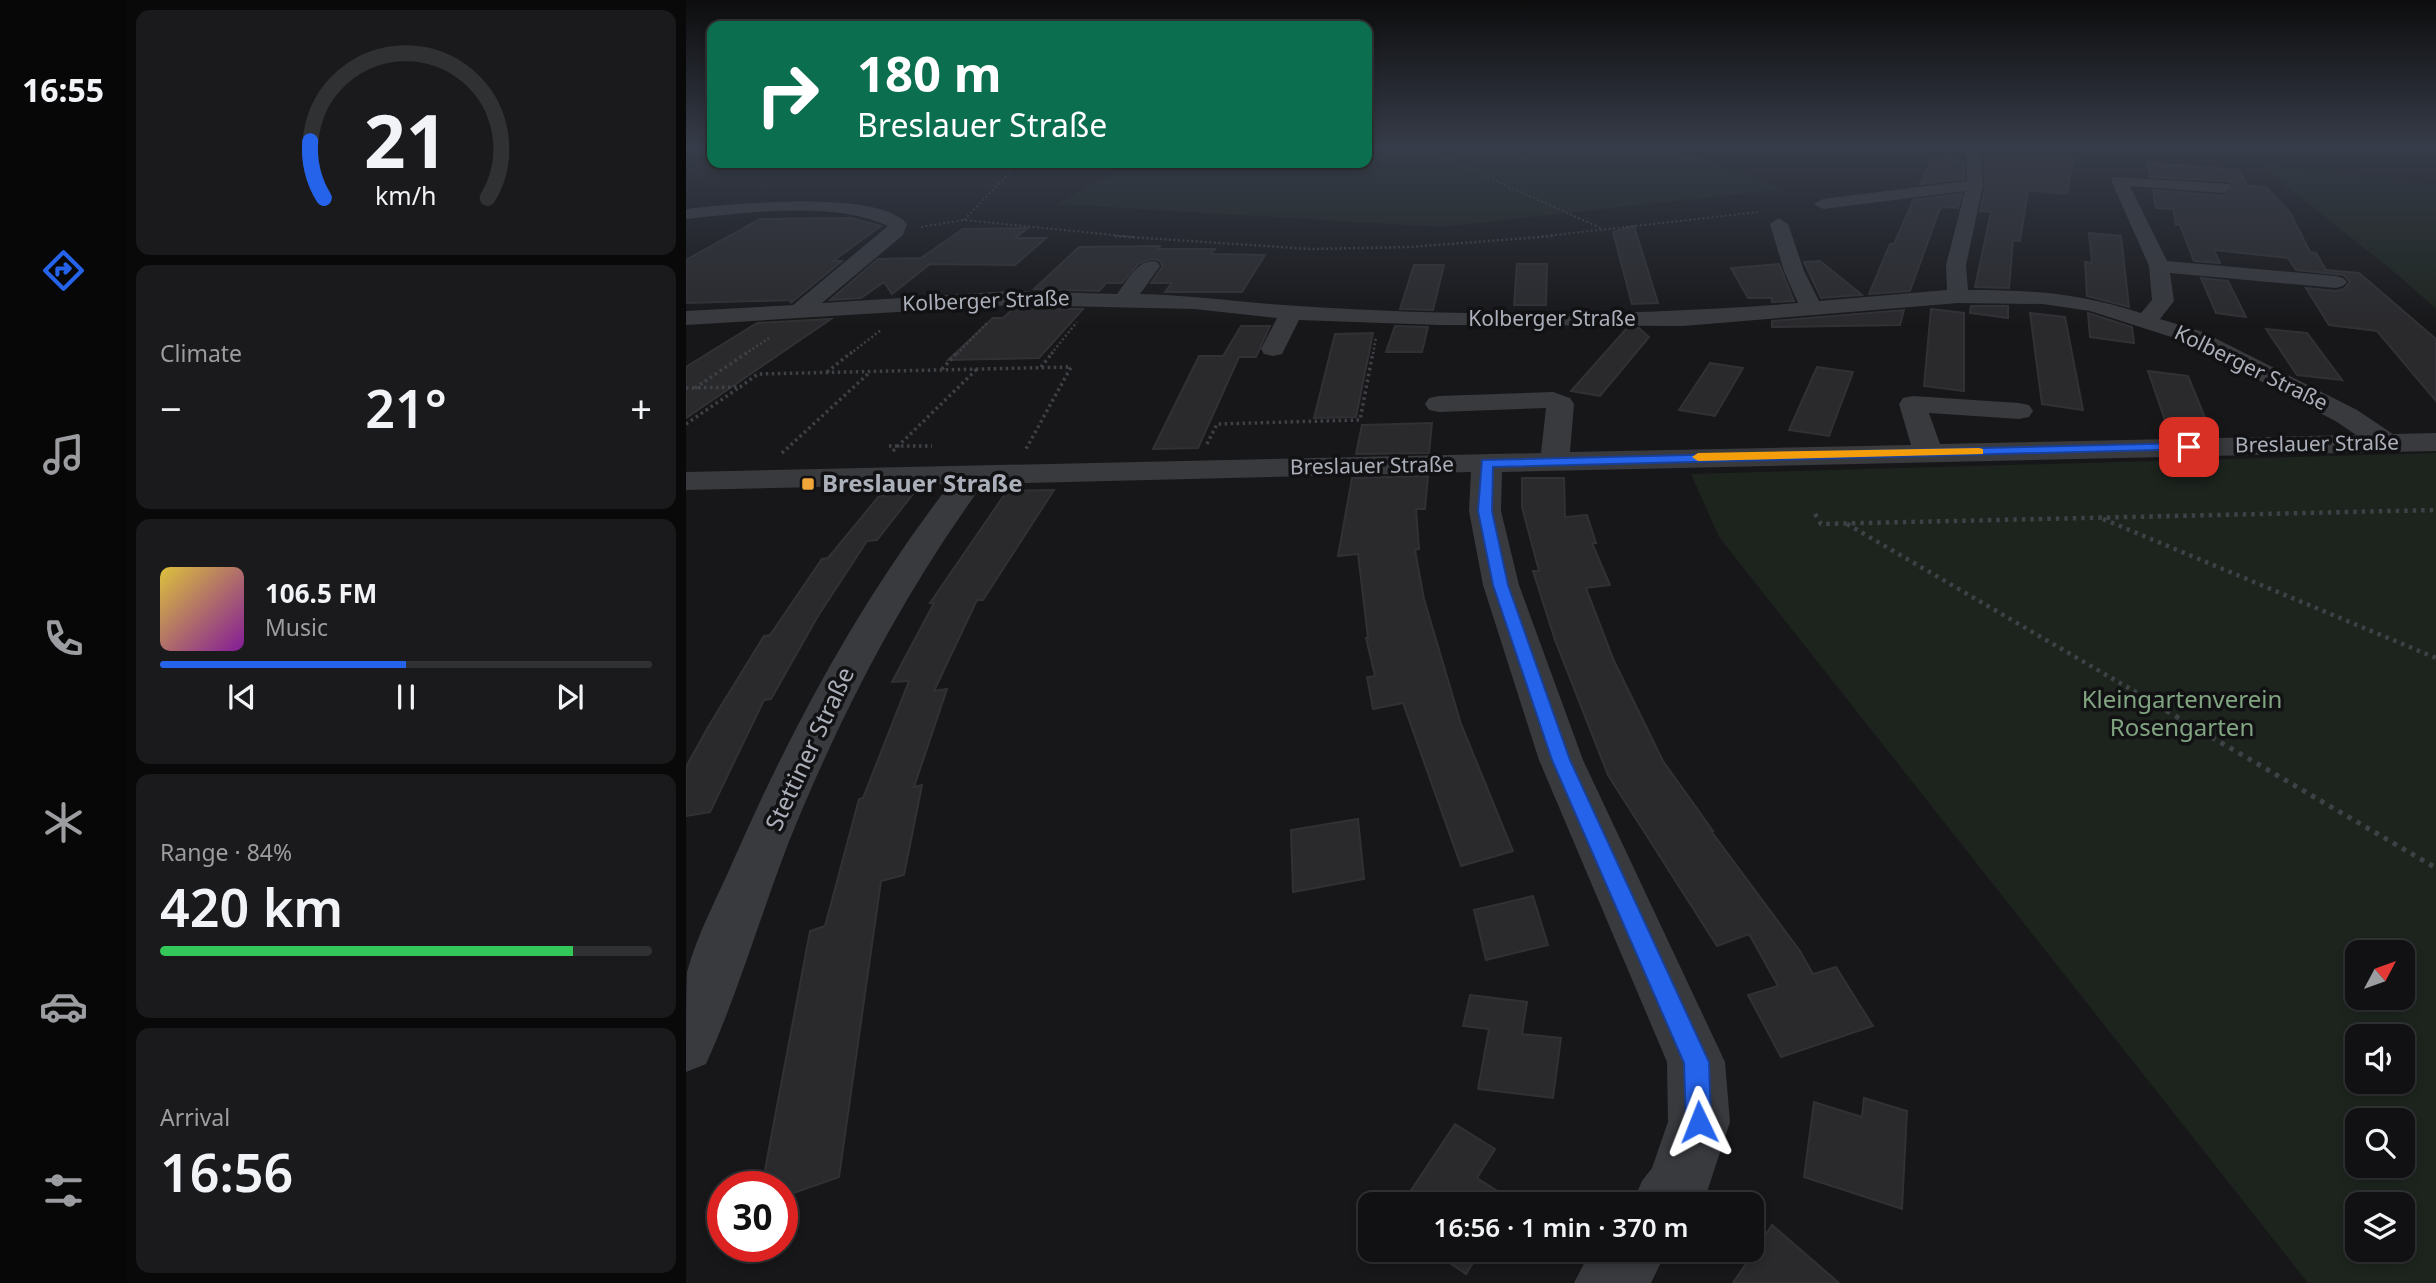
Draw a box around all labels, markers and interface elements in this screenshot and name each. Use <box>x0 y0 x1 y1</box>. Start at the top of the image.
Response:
text: 180 m <box>857 40 1002 106</box>
icon: right <box>742 49 833 140</box>
text: 16:55 <box>22 68 104 111</box>
text: 21 <box>364 91 448 190</box>
text: Breslauer Straße <box>857 103 1107 146</box>
text: km/h <box>375 178 437 212</box>
icon: directions <box>39 246 88 295</box>
street label: Kolberger Straße <box>902 283 1070 317</box>
street label: Kolberger Straße <box>1468 304 1636 332</box>
street label: Kolberger Straße <box>2170 318 2333 416</box>
text: Climate <box>160 337 242 369</box>
text: 21° <box>365 372 447 443</box>
text: − <box>160 382 182 434</box>
text: + <box>630 382 652 434</box>
pin <box>2159 417 2219 477</box>
icon: arrive <box>2170 428 2208 466</box>
street label: Breslauer Straße <box>2235 428 2399 458</box>
icon: music <box>39 430 88 479</box>
street label: Breslauer Straße <box>1290 450 1454 480</box>
place label: Breslauer Straße <box>822 466 1023 499</box>
marker: Breslauer Straße <box>800 476 816 492</box>
text: 106.5 FM <box>265 575 377 611</box>
text: Music <box>265 611 328 643</box>
icon: phone <box>39 614 88 663</box>
street label: Stettiner Straße <box>756 661 861 835</box>
icon: previous <box>223 678 261 716</box>
icon: pause <box>387 678 425 716</box>
icon: next <box>551 678 589 716</box>
park label: Kleingartenverein Rosengarten <box>2082 682 2282 743</box>
icon: climate <box>39 798 88 847</box>
text: Range · 84% <box>160 836 292 868</box>
text: 420 km <box>160 871 343 942</box>
north arrow <box>2345 940 2415 1010</box>
map controls <box>2345 940 2415 1262</box>
icon: car <box>39 982 88 1031</box>
button: sound <box>2345 1024 2415 1094</box>
position arrow <box>1662 1085 1736 1159</box>
text: Arrival <box>160 1101 230 1133</box>
button: search <box>2345 1108 2415 1178</box>
text: 16:56 <box>160 1136 293 1207</box>
icon: filters <box>39 1166 88 1215</box>
speed limit sign: 30 <box>707 1171 798 1262</box>
button: layers <box>2345 1192 2415 1262</box>
text: 16:56 · 1 min · 370 m <box>1434 1209 1688 1245</box>

